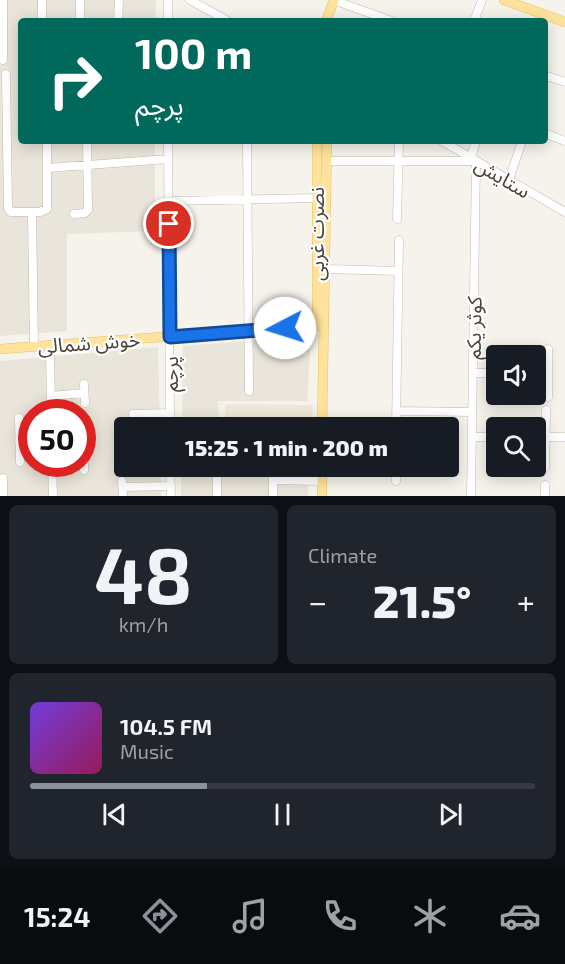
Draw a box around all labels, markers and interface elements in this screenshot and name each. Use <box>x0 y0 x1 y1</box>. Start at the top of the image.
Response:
text: 100 m <box>135 27 252 77</box>
icon: right <box>36 42 114 120</box>
text: پرچم <box>135 88 184 120</box>
street label: ستایش <box>470 152 535 203</box>
street label: نصرت غربی <box>304 187 329 281</box>
pin <box>143 198 194 249</box>
icon: arrive <box>152 207 185 240</box>
street label: کوثر یکم <box>460 295 490 360</box>
position arrow <box>253 296 317 360</box>
street label: خوش شمالی <box>37 326 141 359</box>
map controls <box>486 345 546 477</box>
button: sound <box>486 345 546 405</box>
street label: پرچم <box>158 356 186 392</box>
speed limit sign: 50 <box>18 399 96 477</box>
button: search <box>486 417 546 477</box>
text: 15:25 · 1 min · 200 m <box>185 434 388 460</box>
text: 48 <box>94 526 193 620</box>
text: Climate <box>308 543 377 567</box>
text: 21.5° <box>373 573 471 627</box>
text: − <box>308 581 327 621</box>
text: + <box>517 581 535 621</box>
text: km/h <box>119 612 168 636</box>
text: 104.5 FM <box>120 713 212 739</box>
text: Music <box>120 739 174 763</box>
icon: previous <box>98 798 131 831</box>
icon: pause <box>266 798 299 831</box>
icon: next <box>434 798 467 831</box>
icon: directions <box>139 895 181 937</box>
icon: music <box>229 895 271 937</box>
icon: phone <box>319 895 361 937</box>
icon: climate <box>409 895 451 937</box>
icon: car <box>499 895 541 937</box>
text: 15:24 <box>24 900 90 932</box>

